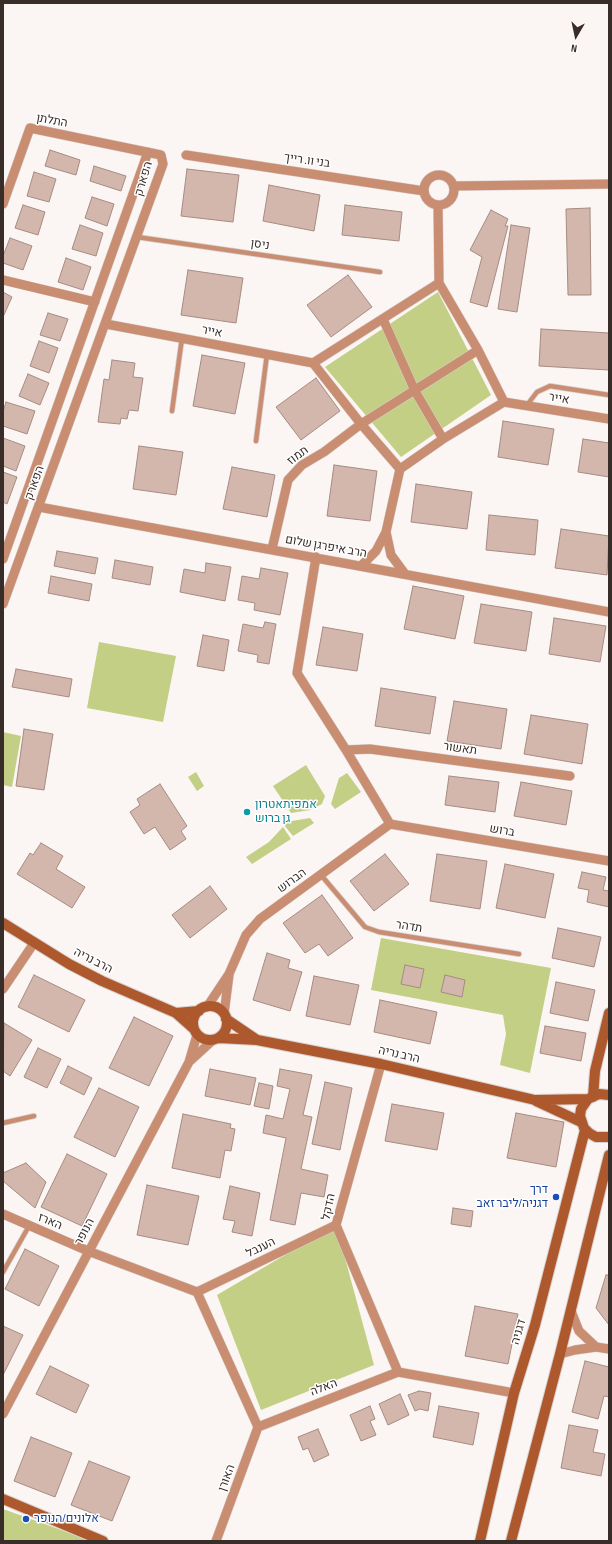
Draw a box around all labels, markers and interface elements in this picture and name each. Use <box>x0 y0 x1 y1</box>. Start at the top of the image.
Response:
north arrow <box>556 16 596 56</box>
text: N <box>570 41 578 55</box>
street label: התלתן <box>35 111 69 131</box>
street label: בני וו. רייך <box>283 151 331 171</box>
street label: הפארק <box>132 160 156 198</box>
street label: ניסן <box>250 237 270 253</box>
street label: אייר <box>200 323 224 341</box>
street label: אייר <box>548 390 570 408</box>
street label: תמוז <box>285 443 311 469</box>
street label: הפארק <box>22 464 48 502</box>
street label: הרב איפרגן שלום <box>284 533 368 561</box>
street label: תאשור <box>442 739 478 759</box>
place label: אמפיתאטרון גן ברוש <box>255 798 317 826</box>
marker: אמפיתאטרון גן ברוש <box>242 807 252 817</box>
street label: ברוש <box>488 822 516 840</box>
street label: הברוש <box>275 866 309 896</box>
street label: תדהר <box>395 918 423 936</box>
street label: הרב נריה <box>71 945 115 977</box>
street label: הרב נריה <box>377 1043 421 1067</box>
place label: דרך דגניה/ליבר זאב <box>476 1183 548 1211</box>
street label: הדקל <box>319 1192 339 1222</box>
marker: דרך דגניה/ליבר זאב <box>551 1192 561 1202</box>
street label: הארז <box>36 1211 64 1233</box>
street label: הנופר <box>72 1216 98 1248</box>
street label: הענבל <box>244 1235 278 1261</box>
street label: דגניה <box>509 1318 529 1346</box>
street label: האלה <box>308 1376 340 1400</box>
street label: האורן <box>216 1463 238 1493</box>
place label: אלונים/הנופר <box>34 1512 99 1526</box>
marker: אלונים/הנופר <box>21 1514 31 1524</box>

